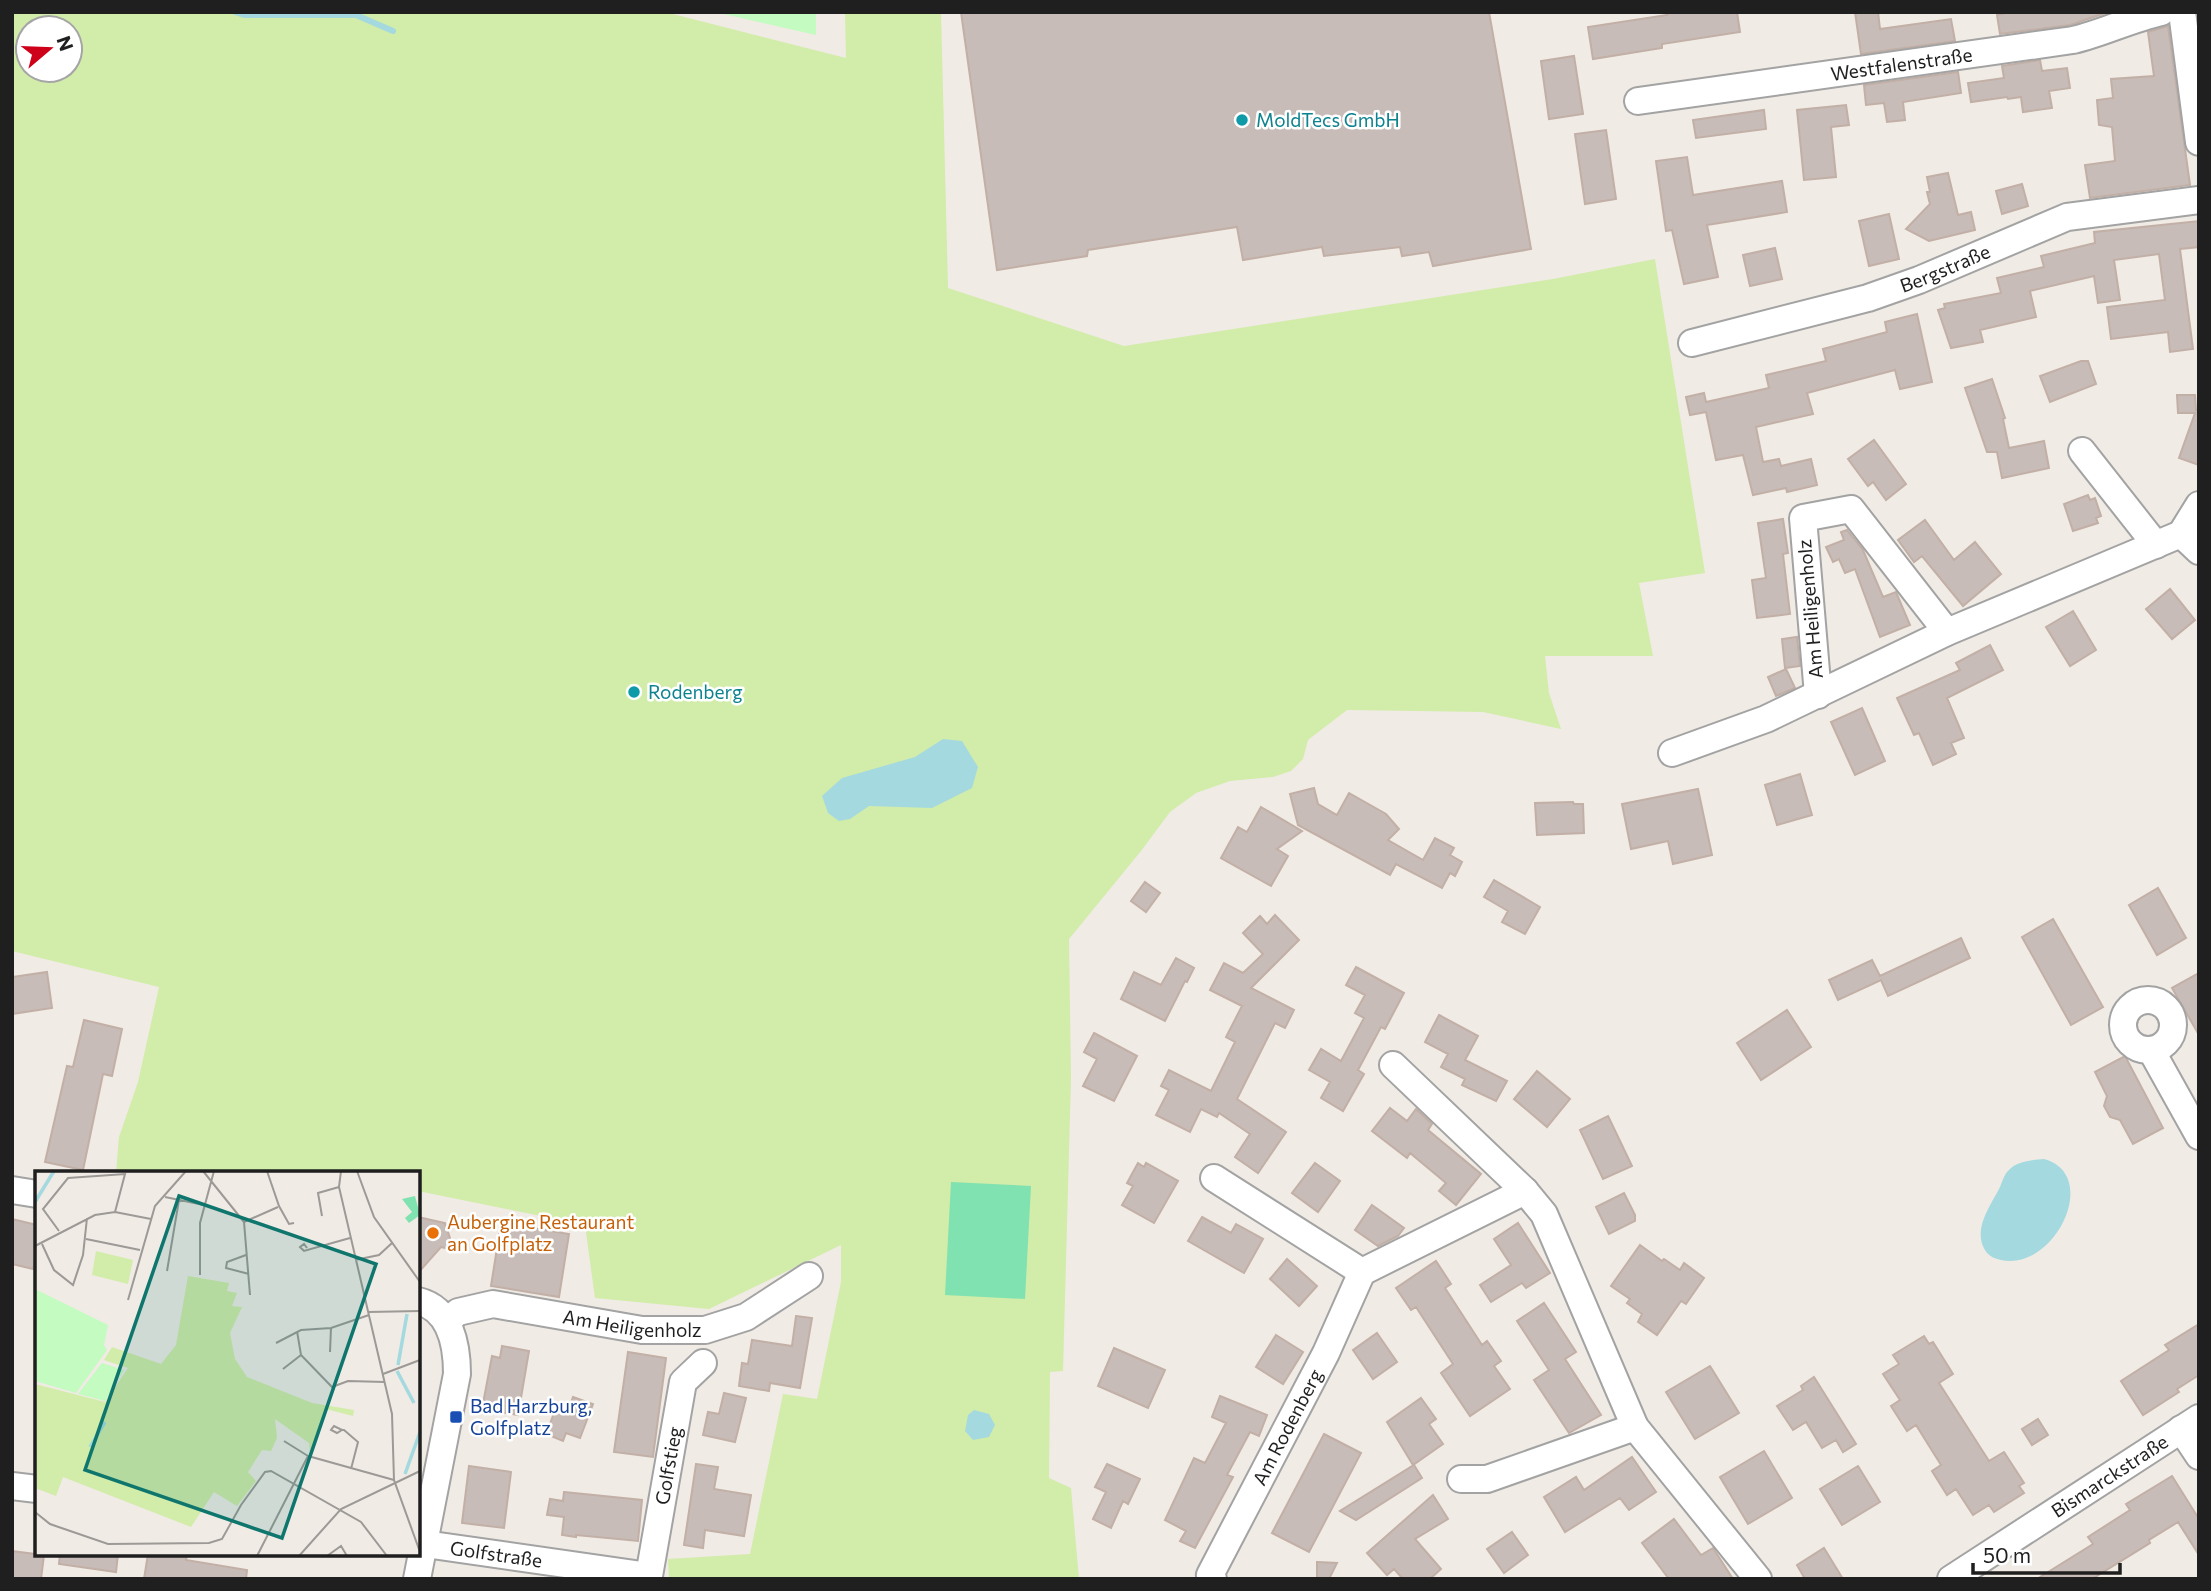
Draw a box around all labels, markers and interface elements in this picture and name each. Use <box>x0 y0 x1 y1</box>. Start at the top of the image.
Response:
north arrow <box>14 14 84 84</box>
text: N <box>52 33 79 54</box>
street label: Westfalenstraße <box>1829 42 1974 85</box>
place label: MoldTecs GmbH <box>1256 108 1400 131</box>
marker: MoldTecs GmbH <box>1234 112 1250 128</box>
street label: Bergstraße <box>1897 239 1993 297</box>
street label: Am Heiligenholz <box>1792 538 1827 680</box>
place label: Rodenberg <box>648 680 743 703</box>
marker: Rodenberg <box>626 684 642 700</box>
inset map <box>35 1171 420 1556</box>
place label: Aubergine Restaurant an Golfplatz <box>447 1210 634 1255</box>
marker: Aubergine Restaurant an Golfplatz <box>425 1225 441 1241</box>
street label: Am Heiligenholz <box>561 1304 702 1341</box>
street label: Am Rodenberg <box>1247 1365 1327 1489</box>
place label: Bad Harzburg, Golfplatz <box>470 1394 592 1439</box>
marker: Bad Harzburg, Golfplatz <box>448 1409 464 1425</box>
street label: Golfstieg <box>650 1425 686 1506</box>
street label: Bismarckstraße <box>2047 1429 2172 1522</box>
scale bar <box>1973 1532 2120 1576</box>
street label: Golfstraße <box>449 1536 544 1572</box>
text: 50 m <box>1983 1542 2031 1567</box>

